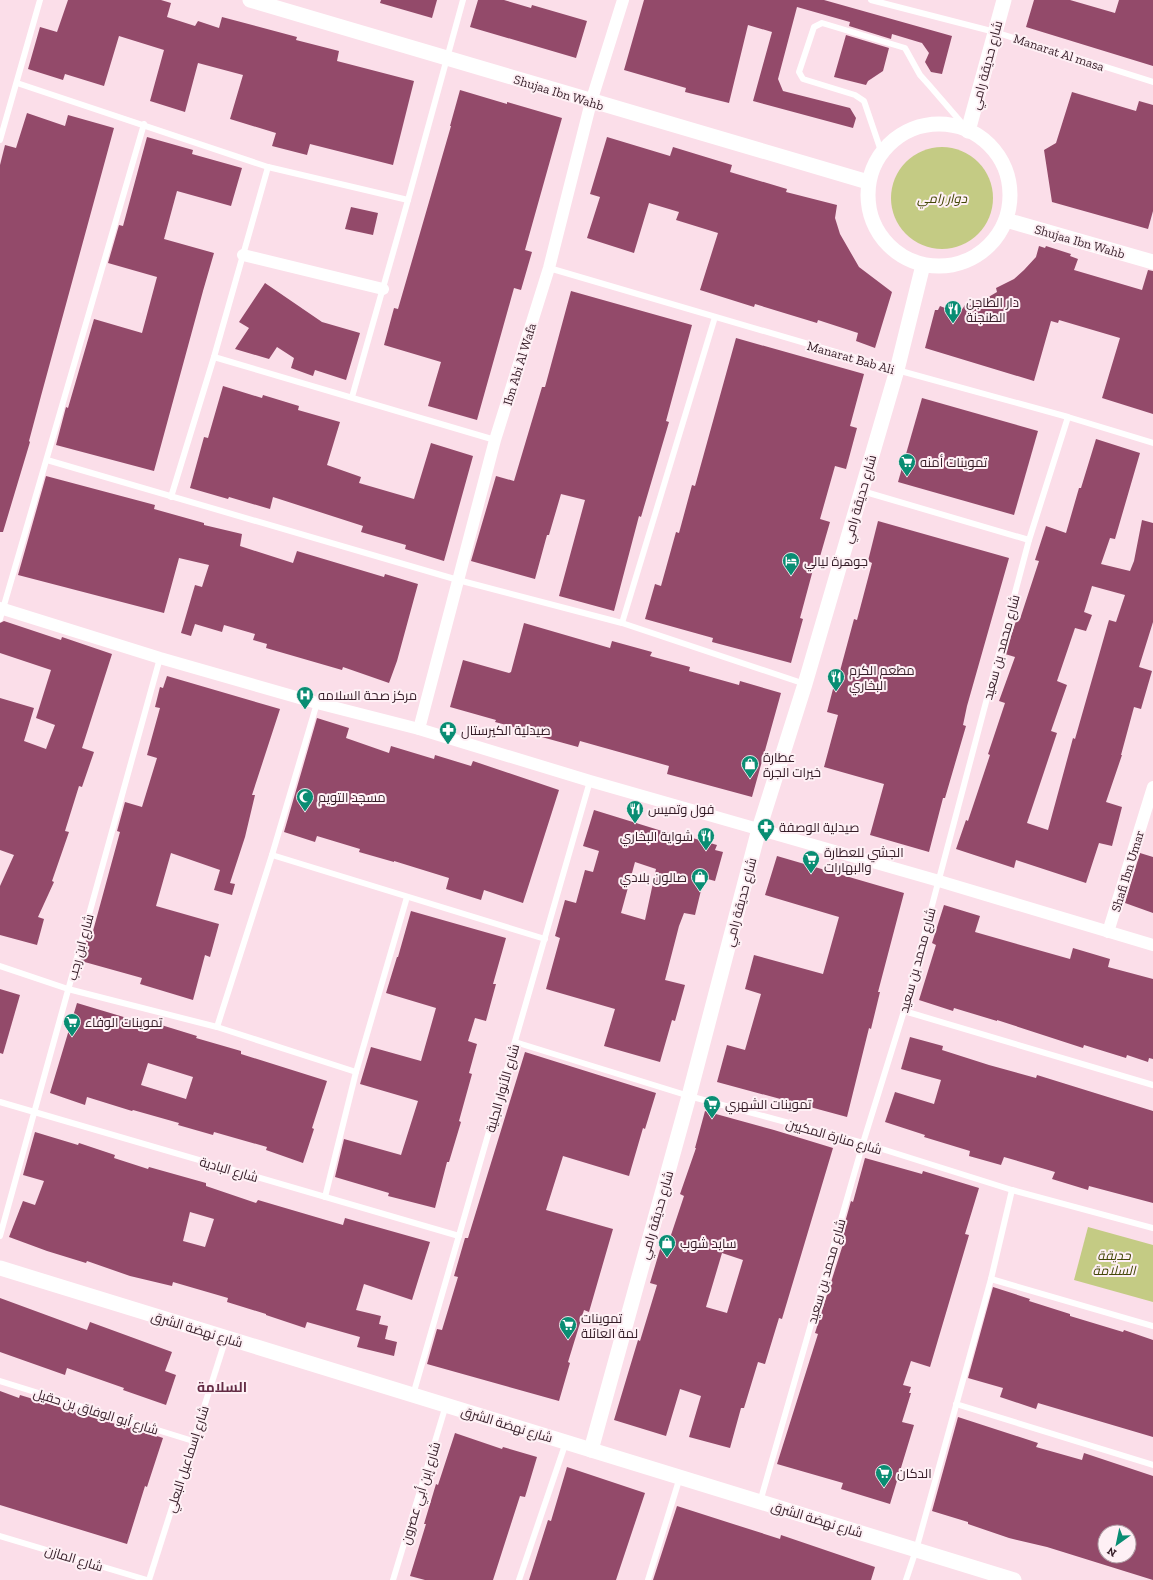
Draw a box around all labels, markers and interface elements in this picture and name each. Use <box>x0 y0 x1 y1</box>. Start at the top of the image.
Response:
street label: شارع حديقة رامي <box>967 19 1008 112</box>
street label: Manarat Al masa <box>1011 31 1107 74</box>
street label: Shujaa Ibn Wahb <box>512 72 606 114</box>
park label: دوار رامي <box>917 191 968 209</box>
street label: Shujaa Ibn Wahb <box>1033 221 1127 263</box>
place label: دار الطاجن الطنجنة <box>966 295 1019 325</box>
restaurant icon: دار الطاجن الطنجنة <box>943 299 963 324</box>
street label: Ibn Abi Al Wafa <box>500 320 539 407</box>
street label: Manarat Bab Ali <box>806 338 897 377</box>
supermarket icon: تموينات أمنه <box>897 452 917 477</box>
street label: شارع حديقة رامي <box>840 453 882 546</box>
place label: تموينات أمنه <box>920 454 988 470</box>
hotel icon: جوهرة ليالي <box>781 551 801 576</box>
place label: جوهرة ليالي <box>804 554 868 572</box>
street label: شارع محمد بن سعيد <box>980 593 1024 702</box>
place label: مطعم الكرم البخاري <box>849 663 915 696</box>
restaurant icon: مطعم الكرم البخاري <box>826 667 846 692</box>
hospital icon: مركز صحة السلامه <box>295 685 315 710</box>
place label: مركز صحة السلامه <box>318 688 417 703</box>
pharmacy icon: صيدلية الكيرستال <box>438 720 458 745</box>
place label: صيدلية الكيرستال <box>461 723 551 739</box>
place label: عطارة خيرات الجرة <box>763 750 821 780</box>
shop icon: عطارة خيرات الجرة <box>740 754 760 779</box>
mosque icon: مسجد التويم <box>295 787 315 812</box>
place label: مسجد التويم <box>318 790 386 807</box>
restaurant icon: فول وتميس <box>625 799 645 824</box>
place label: فول وتميس <box>648 802 714 818</box>
pharmacy icon: صيدلية الوصفة <box>756 817 776 842</box>
place label: صيدلية الوصفة <box>779 820 859 835</box>
restaurant icon: شواية البخاري <box>696 826 716 851</box>
place label: شواية البخاري <box>620 829 693 847</box>
street label: Shafi Ibn Umar <box>1108 829 1147 914</box>
place label: الجشي للعطارة والبهارات <box>824 845 904 875</box>
supermarket icon: الجشي للعطارة والبهارات <box>801 849 821 874</box>
street label: شارع حديقة رامي <box>721 856 762 949</box>
shop icon: صالون بلادي <box>690 867 710 892</box>
place label: صالون بلادي <box>620 870 687 888</box>
street label: شارع محمد بن سعيد <box>896 906 940 1015</box>
street label: شارع ابن رجب <box>64 912 98 982</box>
supermarket icon: تموينات الوفاء <box>62 1012 82 1037</box>
place label: تموينات الوفاء <box>85 1015 163 1030</box>
street label: شارع الأنوار الجلية <box>483 1042 523 1134</box>
supermarket icon: تموينات الشهري <box>702 1094 722 1119</box>
place label: تموينات الشهري <box>725 1097 812 1115</box>
street label: شارع منارة المكيين <box>784 1116 884 1158</box>
street label: شارع البادية <box>198 1154 260 1186</box>
street label: شارع حديقة رامي <box>637 1169 679 1262</box>
street label: شارع محمد بن سعيد <box>804 1217 850 1326</box>
shop icon: سايد شوب <box>657 1233 677 1258</box>
place label: سايد شوب <box>680 1236 737 1251</box>
park label: حديقة السلامة <box>1093 1248 1137 1278</box>
street label: شارع نهضة الشرق <box>149 1308 244 1351</box>
place label: تموينات لمة العائلة <box>581 1311 638 1341</box>
supermarket icon: تموينات لمة العائلة <box>558 1315 578 1340</box>
district label: السلامة <box>197 1379 247 1396</box>
street label: شارع أبو الوفاق بن حقيل <box>31 1384 160 1439</box>
street label: شارع نهضة الشرق <box>459 1403 554 1446</box>
street label: شارع إسماعيل البعلي <box>163 1404 215 1515</box>
street label: شارع إبن أبي عصرون <box>397 1440 446 1547</box>
supermarket icon: الدكان <box>874 1463 894 1488</box>
place label: الدكان <box>897 1466 932 1481</box>
street label: شارع نهضة الشرق <box>769 1498 864 1541</box>
north arrow <box>1097 1524 1137 1564</box>
street label: شارع المازن <box>43 1543 105 1575</box>
text: N <box>1104 1544 1119 1560</box>

